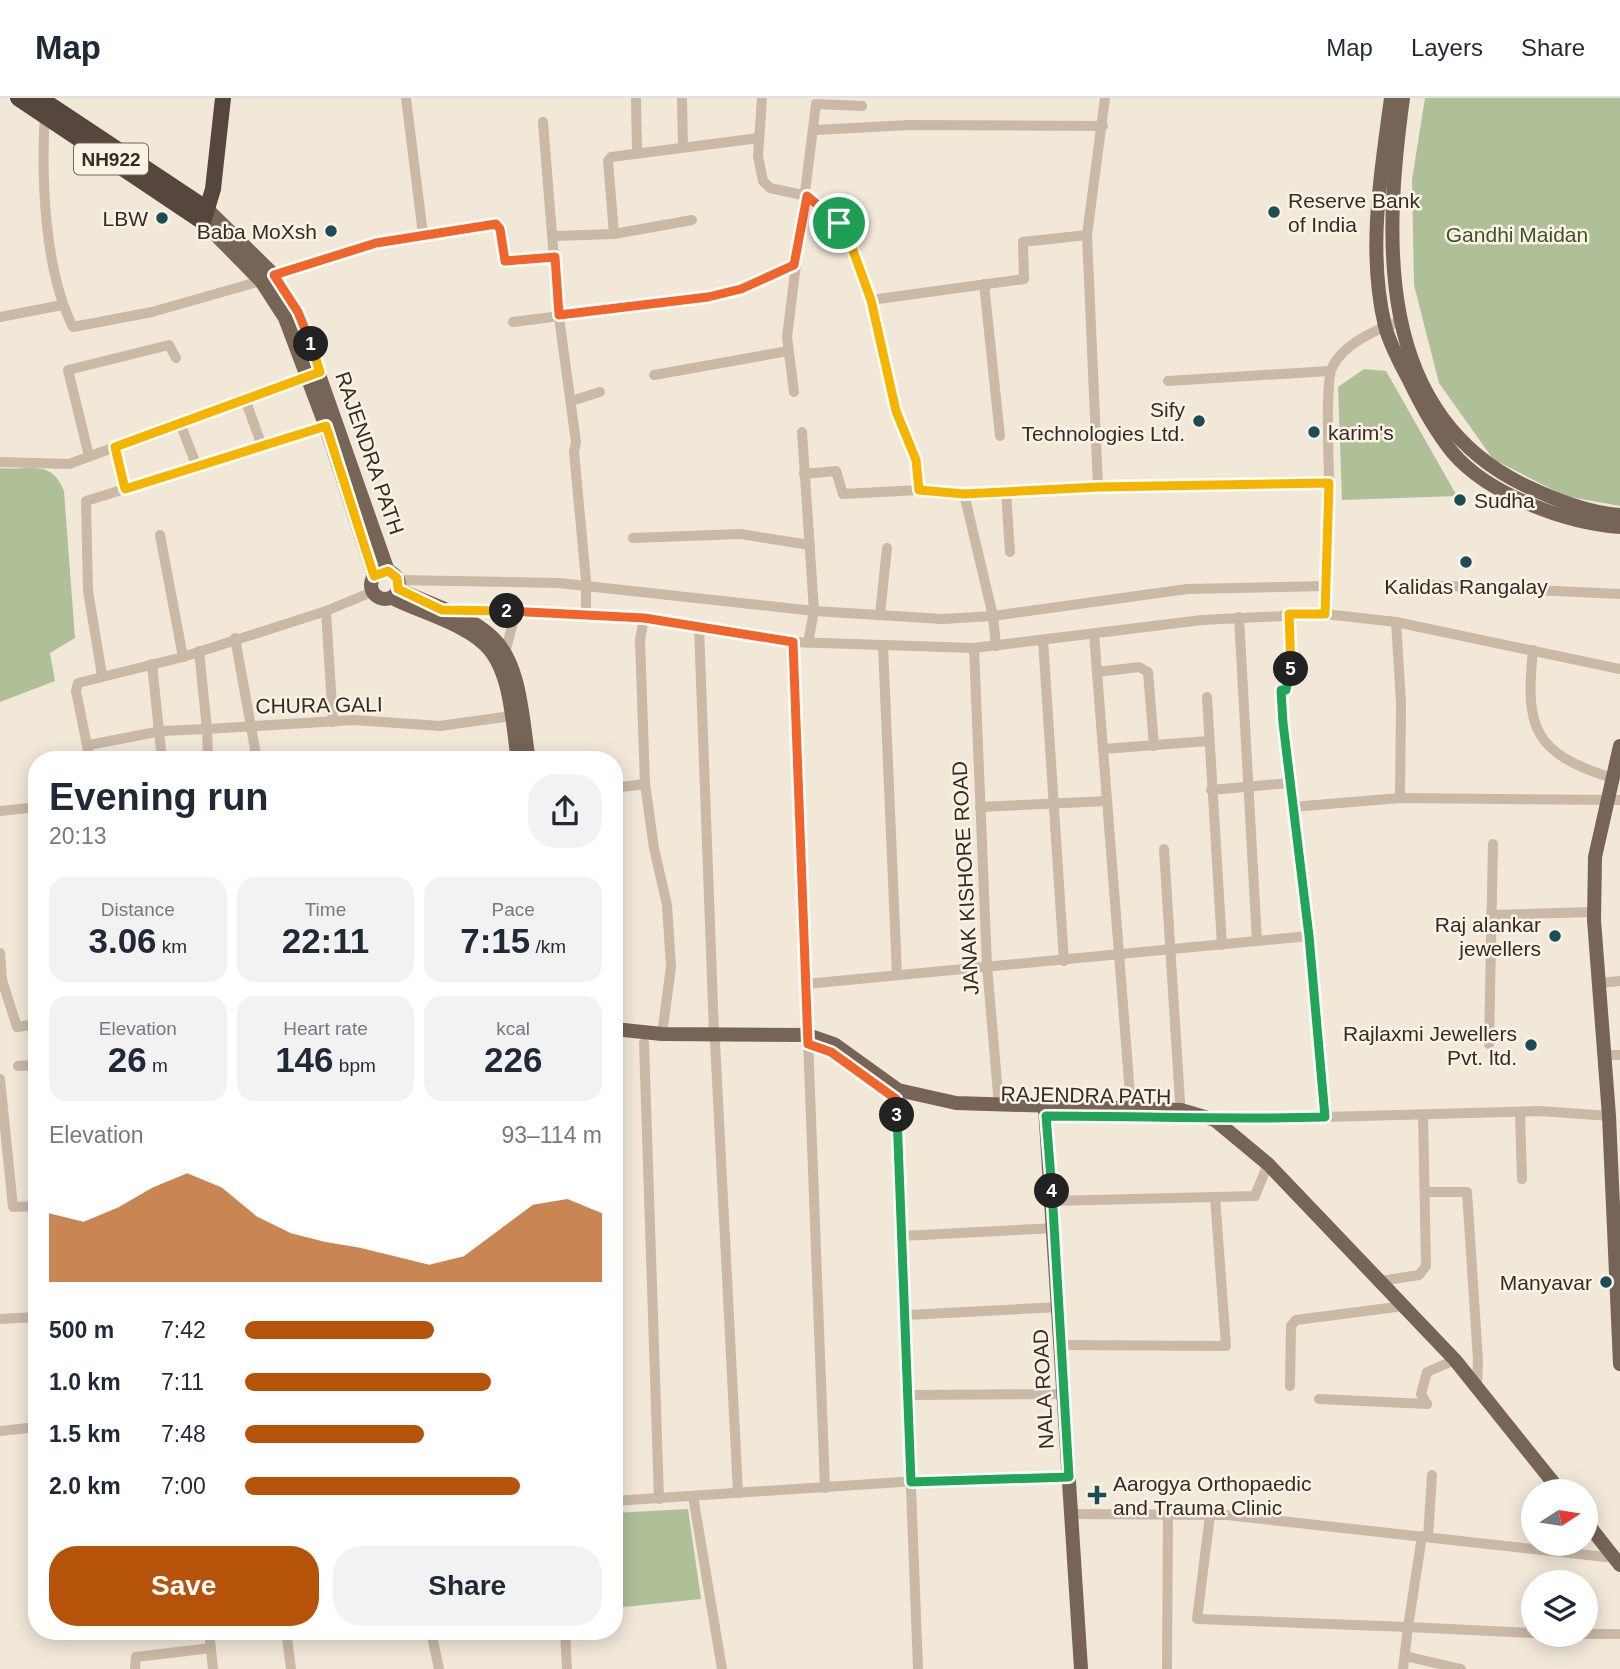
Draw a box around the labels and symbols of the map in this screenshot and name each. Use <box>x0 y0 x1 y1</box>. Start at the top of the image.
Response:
road number: NH922 <box>74 143 148 174</box>
place label: Reserve Bank of India <box>1288 189 1420 236</box>
pin <box>809 193 869 253</box>
marker: Reserve Bank of India <box>1266 204 1282 220</box>
place label: LBW <box>102 207 148 230</box>
marker: LBW <box>154 210 170 226</box>
place label: Baba MoXsh <box>197 220 317 243</box>
marker: Baba MoXsh <box>323 223 339 239</box>
park label: Gandhi Maidan <box>1446 223 1588 246</box>
pin: 1 <box>294 327 328 362</box>
street label: RAJENDRA PATH <box>331 369 409 537</box>
place label: Sify Technologies Ltd. <box>1022 398 1185 445</box>
marker: Sify Technologies Ltd. <box>1191 413 1207 429</box>
place label: karim's <box>1328 421 1394 444</box>
marker: karim's <box>1306 424 1322 440</box>
place label: Sudha <box>1474 489 1535 512</box>
marker: Sudha <box>1452 492 1468 508</box>
marker: Kalidas Rangalay <box>1458 554 1474 570</box>
place label: Kalidas Rangalay <box>1384 575 1548 598</box>
pin: 2 <box>490 594 524 628</box>
pin: 5 <box>1274 652 1308 686</box>
street label: CHURA GALI <box>255 692 383 718</box>
street label: JANAK KISHORE ROAD <box>947 760 983 996</box>
place label: Raj alankar jewellers <box>1435 913 1541 960</box>
marker: Raj alankar jewellers <box>1547 928 1563 944</box>
place label: Rajlaxmi Jewellers Pvt. ltd. <box>1343 1022 1517 1069</box>
marker: Rajlaxmi Jewellers Pvt. ltd. <box>1523 1037 1539 1053</box>
street label: RAJENDRA PATH <box>1000 1082 1172 1108</box>
pin: 3 <box>880 1098 914 1132</box>
pin: 4 <box>1034 1174 1070 1208</box>
place label: Manyavar <box>1500 1271 1592 1294</box>
marker: Manyavar <box>1598 1274 1614 1290</box>
street label: NALA ROAD <box>1028 1328 1058 1450</box>
place label: Aarogya Orthopaedic and Trauma Clinic <box>1113 1472 1311 1519</box>
north arrow <box>1521 1479 1598 1556</box>
marker: Aarogya Orthopaedic and Trauma Clinic <box>1087 1485 1107 1505</box>

